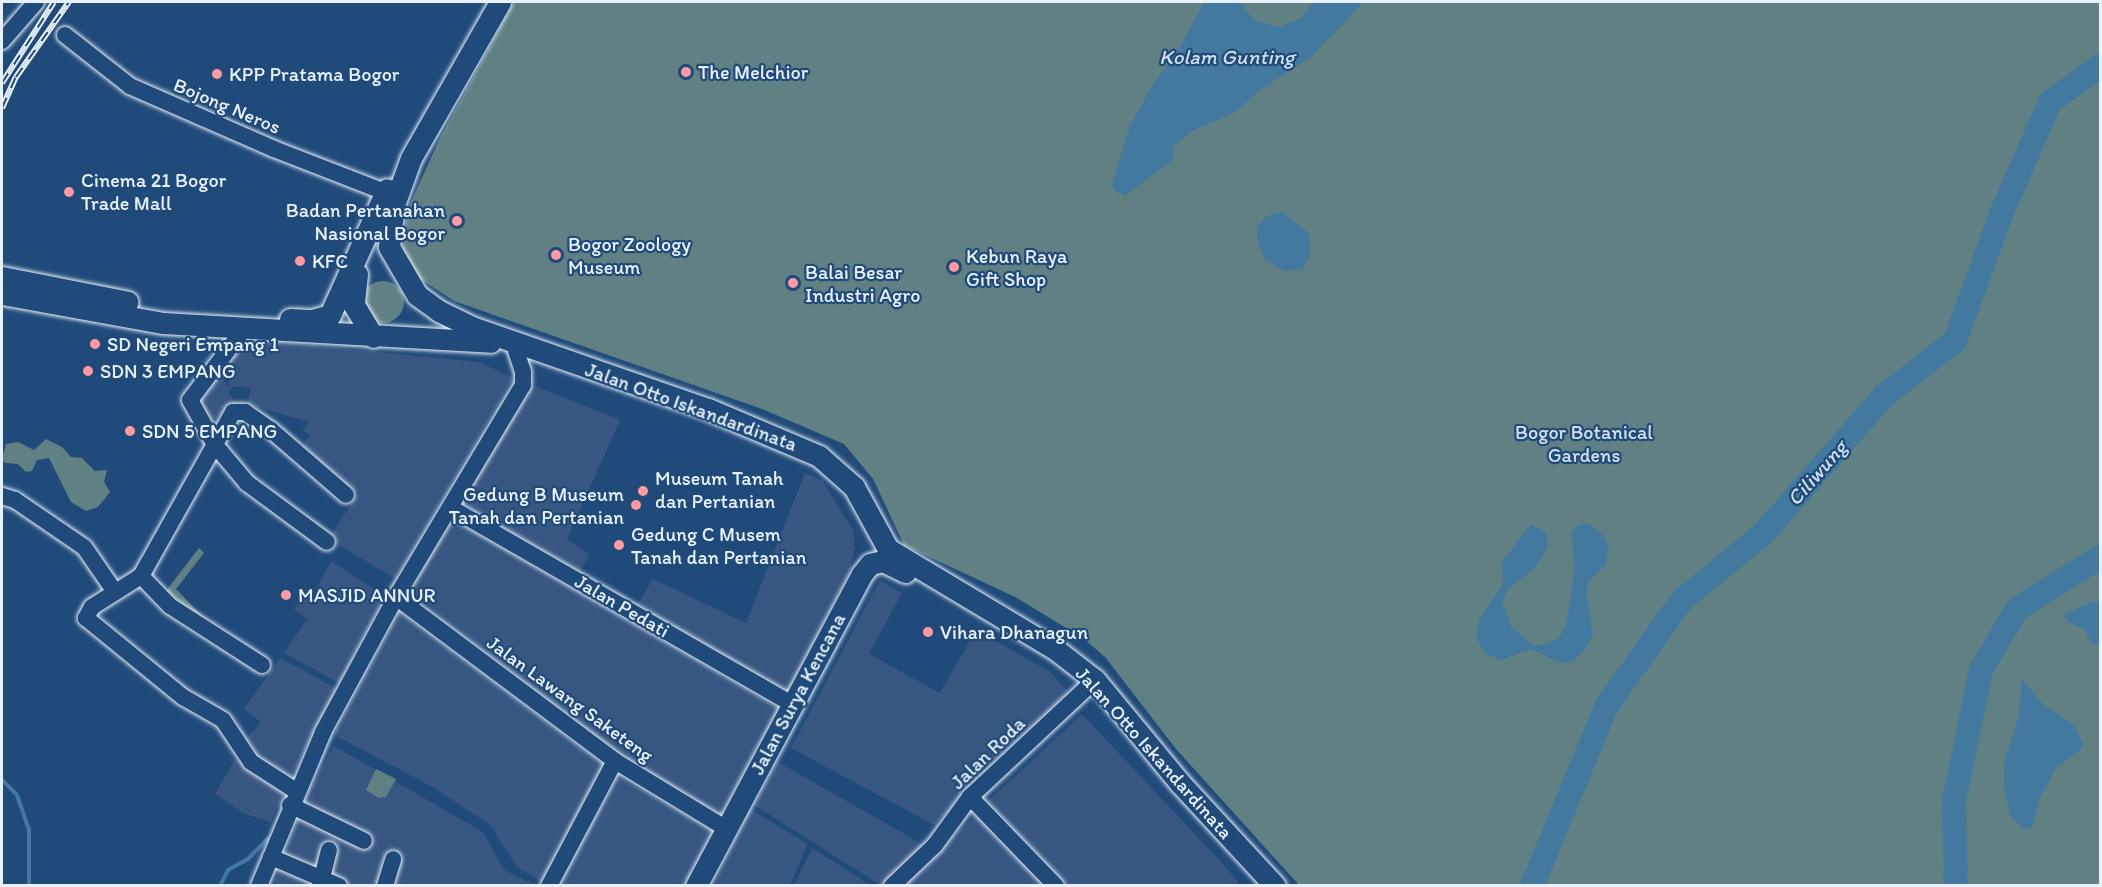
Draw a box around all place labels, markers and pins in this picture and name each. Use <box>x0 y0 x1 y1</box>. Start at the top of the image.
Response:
place label: The Melchior <box>698 60 808 84</box>
place label: KPP Pratama Bogor <box>229 62 399 86</box>
marker: The Melchior <box>679 65 693 79</box>
marker: KPP Pratama Bogor <box>210 67 224 81</box>
place label: Cinema 21 Bogor Trade Mall <box>81 168 226 215</box>
marker: Cinema 21 Bogor Trade Mall <box>62 185 76 199</box>
place label: Badan Pertanahan Nasional Bogor <box>286 198 445 245</box>
marker: Badan Pertanahan Nasional Bogor <box>450 214 464 228</box>
place label: Bogor Zoology Museum <box>568 232 691 279</box>
place label: Kebun Raya Gift Shop <box>966 244 1066 291</box>
marker: Bogor Zoology Museum <box>549 248 563 262</box>
place label: KFC <box>312 249 348 273</box>
marker: KFC <box>293 254 307 268</box>
place label: Balai Besar Industri Agro <box>805 260 920 307</box>
marker: Kebun Raya Gift Shop <box>947 260 961 274</box>
marker: Balai Besar Industri Agro <box>786 276 800 290</box>
place label: SD Negeri Empang 1 <box>107 332 279 356</box>
marker: SD Negeri Empang 1 <box>88 337 102 351</box>
place label: SDN 3 EMPANG <box>100 359 236 383</box>
marker: SDN 3 EMPANG <box>81 364 95 378</box>
place label: SDN 5 EMPANG <box>142 419 277 443</box>
marker: SDN 5 EMPANG <box>123 424 137 438</box>
place label: Museum Tanah dan Pertanian <box>655 467 783 514</box>
place label: Gedung B Museum Tanah dan Pertanian <box>448 482 624 529</box>
marker: Museum Tanah dan Pertanian <box>636 484 650 498</box>
marker: Gedung B Museum Tanah dan Pertanian <box>629 498 643 512</box>
place label: Gedung C Musem Tanah dan Pertanian <box>631 522 807 569</box>
marker: Gedung C Musem Tanah dan Pertanian <box>612 538 626 552</box>
place label: MASJID ANNUR <box>298 583 436 607</box>
marker: MASJID ANNUR <box>279 588 293 602</box>
place label: Vihara Dhanagun <box>940 620 1088 644</box>
marker: Vihara Dhanagun <box>921 625 935 639</box>

